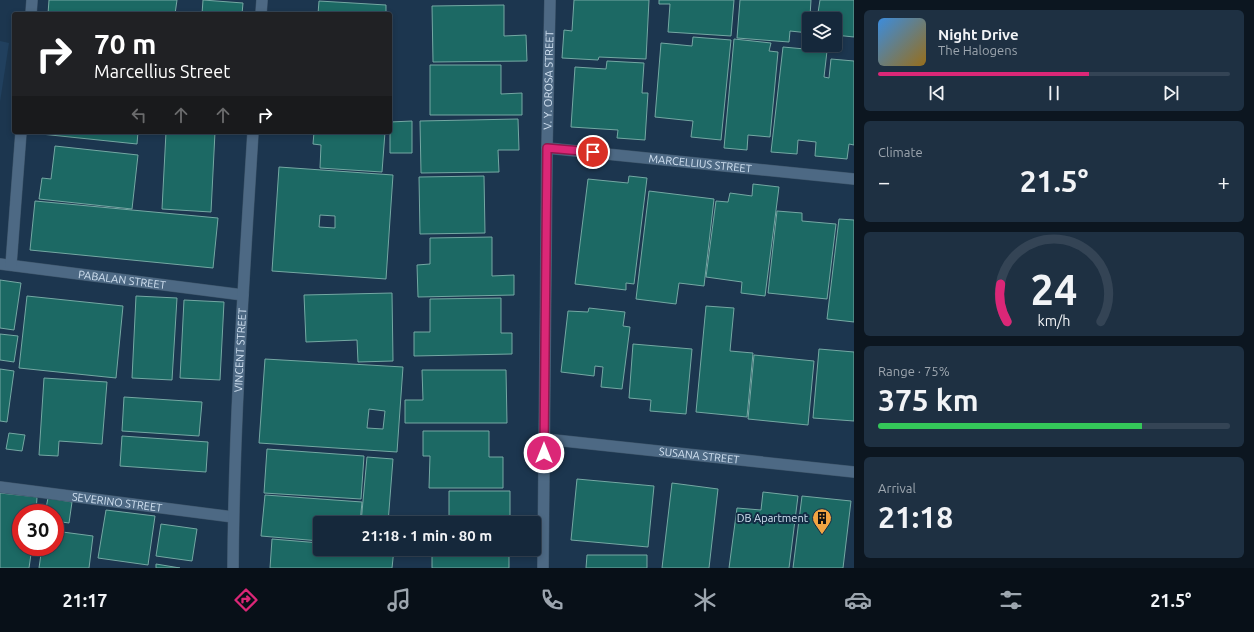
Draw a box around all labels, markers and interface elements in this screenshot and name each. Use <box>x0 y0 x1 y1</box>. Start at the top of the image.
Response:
map controls <box>802 12 842 52</box>
button: layers <box>802 12 842 52</box>
text: Night Drive <box>938 26 1019 43</box>
icon: right <box>28 28 80 80</box>
text: 70 m <box>94 28 156 59</box>
street label: V. Y. OROSA STREET <box>541 30 555 130</box>
text: The Halogens <box>938 43 1017 57</box>
text: Marcellius Street <box>94 61 230 81</box>
icon: previous <box>926 82 948 104</box>
icon: pause <box>1043 82 1065 104</box>
icon: next <box>1160 82 1182 104</box>
icon: left <box>128 104 150 126</box>
icon: ahead <box>170 104 192 126</box>
icon: ahead <box>212 104 234 126</box>
icon: right <box>254 104 276 126</box>
pin <box>576 135 610 169</box>
icon: arrive <box>582 141 604 163</box>
text: Climate <box>878 145 923 159</box>
street label: MARCELLIUS STREET <box>648 152 752 175</box>
text: 21.5° <box>1020 164 1088 198</box>
text: − <box>878 169 890 194</box>
text: + <box>1218 169 1230 194</box>
text: 24 <box>1031 266 1077 313</box>
street label: PABALAN STREET <box>78 268 166 291</box>
street label: VINCENT STREET <box>232 308 248 393</box>
text: km/h <box>1038 313 1070 329</box>
text: Range · 75% <box>878 364 950 378</box>
text: 375 km <box>878 383 979 417</box>
position arrow <box>523 432 565 474</box>
street label: SUSANA STREET <box>658 445 740 466</box>
text: Arrival <box>878 481 916 495</box>
street label: SEVERINO STREET <box>71 490 163 514</box>
text: 21:18 <box>878 500 953 534</box>
speed limit sign: 30 <box>12 504 64 556</box>
building icon: DB Apartment <box>811 507 833 535</box>
place label: DB Apartment <box>737 512 809 524</box>
text: 21:18 · 1 min · 80 m <box>362 527 492 544</box>
icon: directions <box>232 586 260 614</box>
icon: music <box>385 586 413 614</box>
icon: phone <box>538 586 566 614</box>
icon: climate <box>691 586 719 614</box>
icon: car <box>844 586 872 614</box>
icon: filters <box>997 586 1025 614</box>
text: 21:17 <box>62 590 108 610</box>
text: 21.5° <box>1150 590 1191 610</box>

